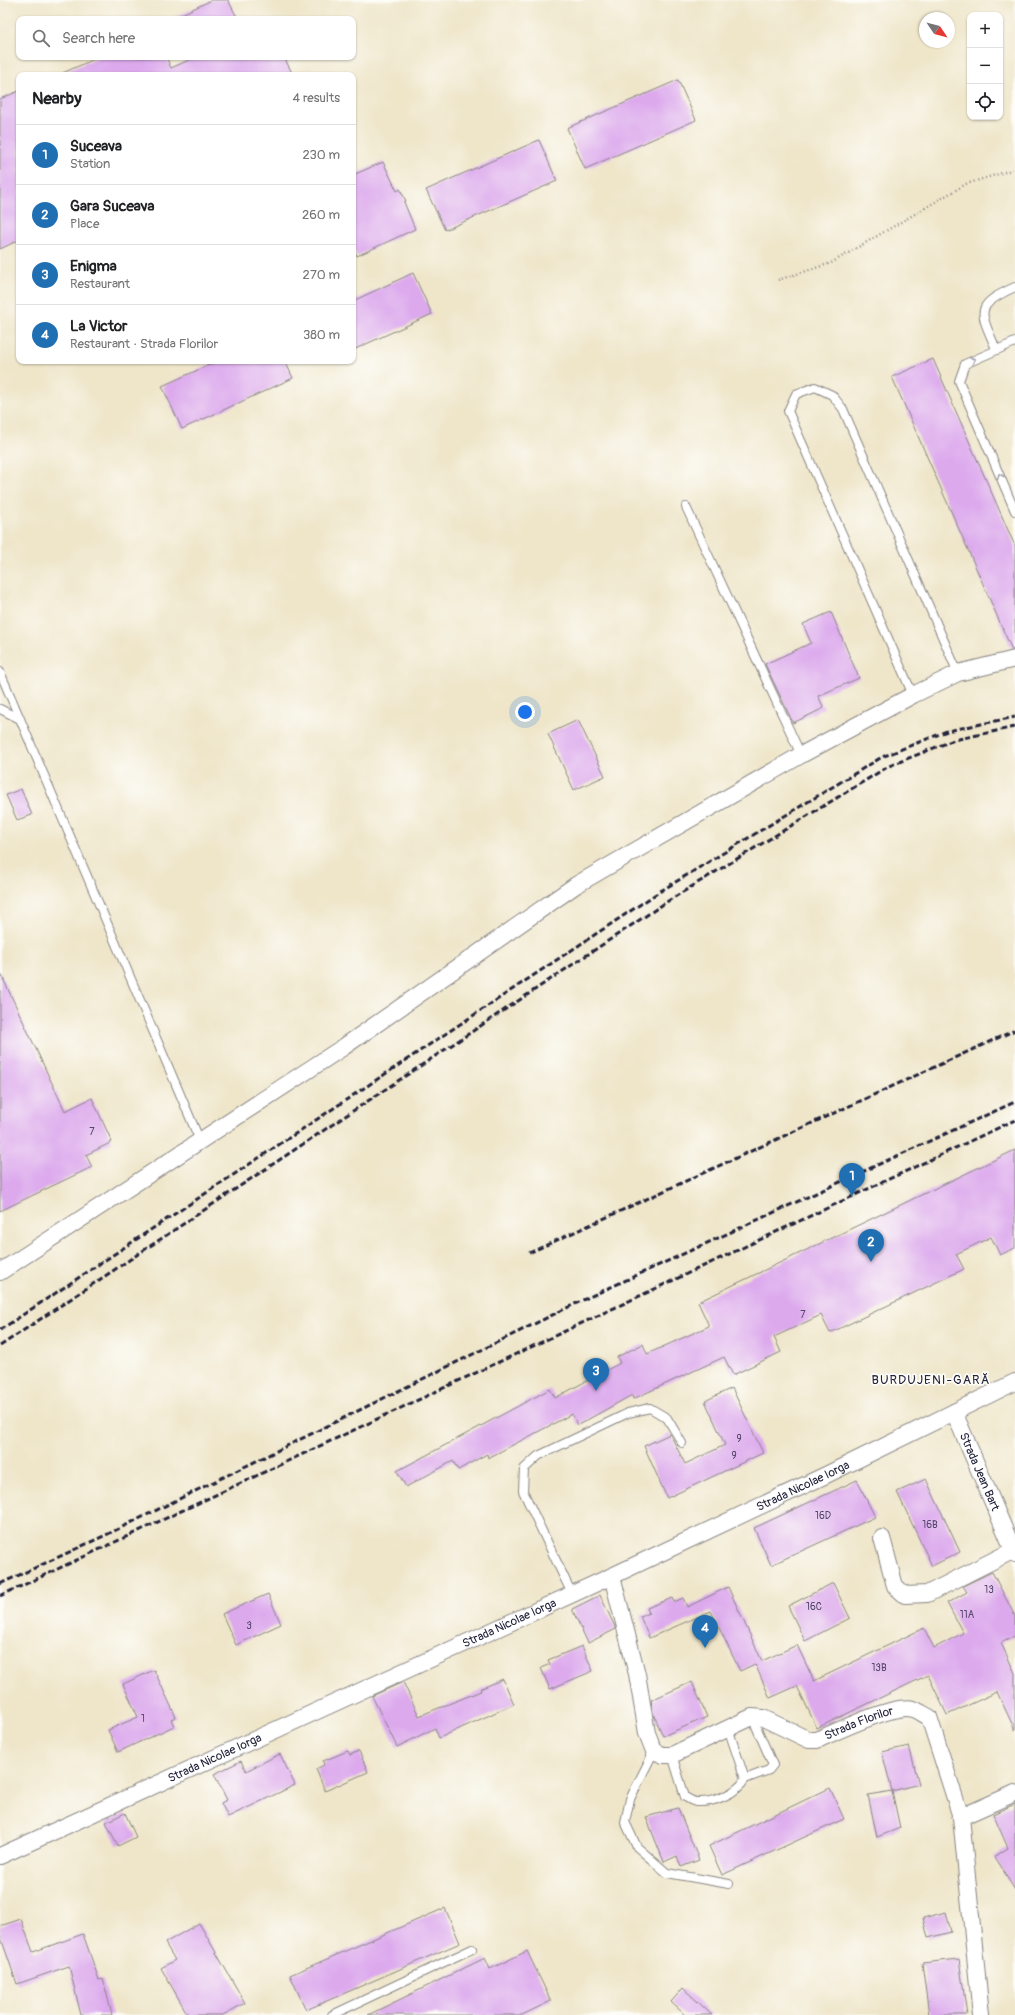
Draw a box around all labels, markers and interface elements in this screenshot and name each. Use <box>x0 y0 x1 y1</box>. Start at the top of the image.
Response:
north arrow <box>919 12 955 48</box>
map controls <box>967 12 1003 120</box>
button: + <box>967 12 1003 48</box>
search box <box>16 16 356 60</box>
icon: search <box>30 27 52 49</box>
text: Search here <box>62 29 135 48</box>
button: − <box>967 48 1003 84</box>
button: locate <box>967 84 1003 120</box>
text: Nearby <box>32 88 81 109</box>
text: 4 results <box>293 90 340 106</box>
text: Suceava <box>70 137 122 156</box>
text: 1 <box>42 147 48 163</box>
text: 230 m <box>303 147 340 163</box>
text: Station <box>70 156 110 172</box>
text: Gara Suceava <box>70 197 155 216</box>
text: 2 <box>41 207 49 223</box>
text: 260 m <box>302 207 340 223</box>
text: Place <box>70 216 99 232</box>
text: Enigma <box>70 257 117 276</box>
text: 3 <box>41 267 49 283</box>
text: 270 m <box>303 267 340 283</box>
text: Restaurant <box>70 276 130 292</box>
text: La Victor <box>70 317 127 336</box>
text: 4 <box>41 327 49 343</box>
text: 380 m <box>303 327 340 343</box>
text: Restaurant · Strada Florilor <box>70 336 218 352</box>
one-way arrow <box>969 357 976 365</box>
one-way arrow <box>996 472 1004 479</box>
your location <box>515 702 535 722</box>
house number: 7 <box>89 1126 95 1138</box>
pin: 1 <box>839 1163 865 1196</box>
pin: 2 <box>858 1229 884 1262</box>
house number: 7 <box>800 1309 806 1321</box>
pin: 3 <box>583 1358 609 1391</box>
district label: BURDUJENI-GARĂ <box>872 1372 990 1388</box>
street label: Strada Jean Bart <box>956 1431 1003 1513</box>
house number: 9 <box>736 1433 742 1445</box>
house number: 9 <box>731 1450 737 1462</box>
street label: Strada Nicolae Iorga <box>754 1457 852 1515</box>
house number: 16D <box>815 1510 831 1522</box>
house number: 16B <box>922 1519 938 1531</box>
house number: 13 <box>984 1584 994 1596</box>
street label: Strada Nicolae Iorga <box>460 1595 559 1651</box>
house number: 16C <box>806 1601 822 1613</box>
house number: 11A <box>960 1609 975 1621</box>
pin: 4 <box>692 1615 718 1648</box>
house number: 3 <box>246 1620 252 1632</box>
house number: 13B <box>871 1662 887 1674</box>
street label: Strada Florilor <box>822 1703 896 1744</box>
house number: 1 <box>141 1713 145 1725</box>
street label: Strada Nicolae Iorga <box>166 1730 264 1786</box>

